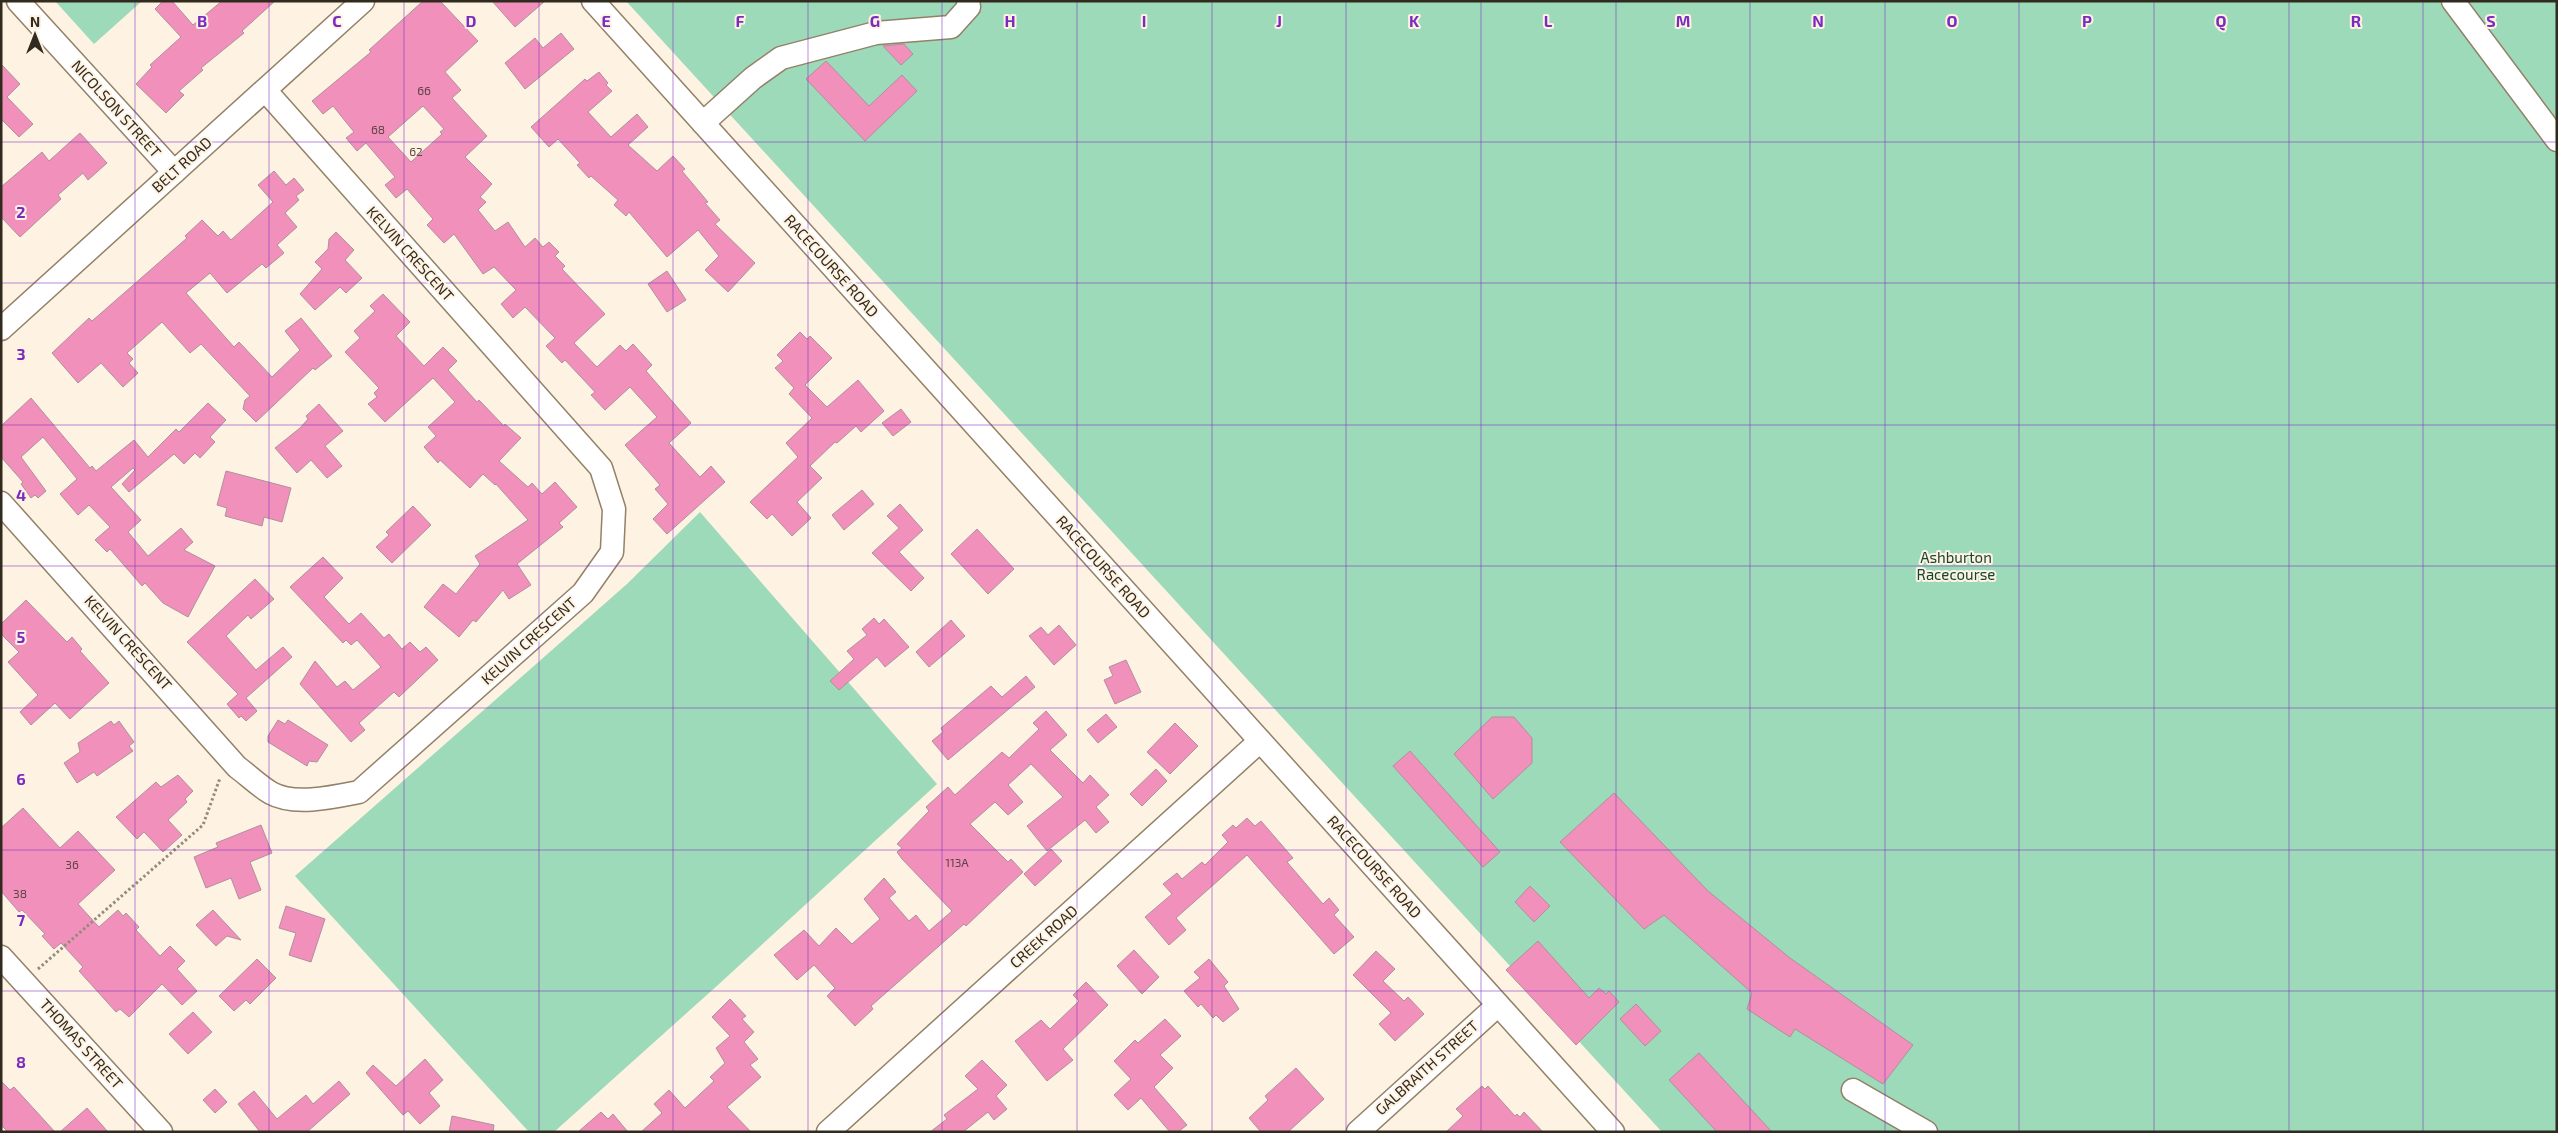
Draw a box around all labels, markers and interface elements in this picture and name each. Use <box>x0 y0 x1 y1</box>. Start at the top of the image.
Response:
north arrow <box>10 10 60 60</box>
text: B <box>197 11 207 30</box>
text: C <box>332 11 342 30</box>
text: D <box>466 11 477 30</box>
text: E <box>601 11 611 30</box>
text: F <box>736 11 745 30</box>
text: G <box>870 11 880 30</box>
text: H <box>1004 11 1016 30</box>
text: I <box>1142 11 1146 30</box>
text: J <box>1276 11 1282 30</box>
text: K <box>1409 11 1420 30</box>
text: L <box>1544 11 1553 30</box>
text: M <box>1676 11 1690 30</box>
text: N <box>1812 11 1824 30</box>
text: O <box>1946 11 1958 30</box>
text: P <box>2082 11 2092 30</box>
text: Q <box>2215 11 2227 31</box>
text: R <box>2351 11 2361 30</box>
text: S <box>2486 11 2496 30</box>
text: N <box>30 13 40 30</box>
street label: NICOLSON STREET <box>68 56 165 161</box>
house number: 66 <box>417 83 431 97</box>
house number: 68 <box>371 122 385 136</box>
street label: BELT ROAD <box>148 133 215 196</box>
house number: 62 <box>409 144 423 158</box>
text: 2 <box>16 202 26 221</box>
street label: KELVIN CRESCENT <box>363 202 458 305</box>
street label: RACECOURSE ROAD <box>781 210 883 320</box>
text: 3 <box>16 344 26 363</box>
text: 4 <box>16 485 26 504</box>
street label: RACECOURSE ROAD <box>1053 511 1155 621</box>
park label: Ashburton Racecourse <box>1917 548 1995 583</box>
street label: KELVIN CRESCENT <box>81 591 176 694</box>
street label: KELVIN CRESCENT <box>477 593 580 688</box>
text: 5 <box>17 627 26 646</box>
text: 6 <box>16 769 26 788</box>
street label: RACECOURSE ROAD <box>1324 811 1426 921</box>
house number: 113A <box>945 855 969 869</box>
house number: 36 <box>65 857 79 871</box>
house number: 38 <box>13 886 27 900</box>
street label: CREEK ROAD <box>1006 901 1081 971</box>
text: 7 <box>17 910 26 929</box>
street label: THOMAS STREET <box>37 995 127 1092</box>
street label: GALBRAITH STREET <box>1371 1016 1482 1118</box>
text: 8 <box>16 1052 26 1071</box>

